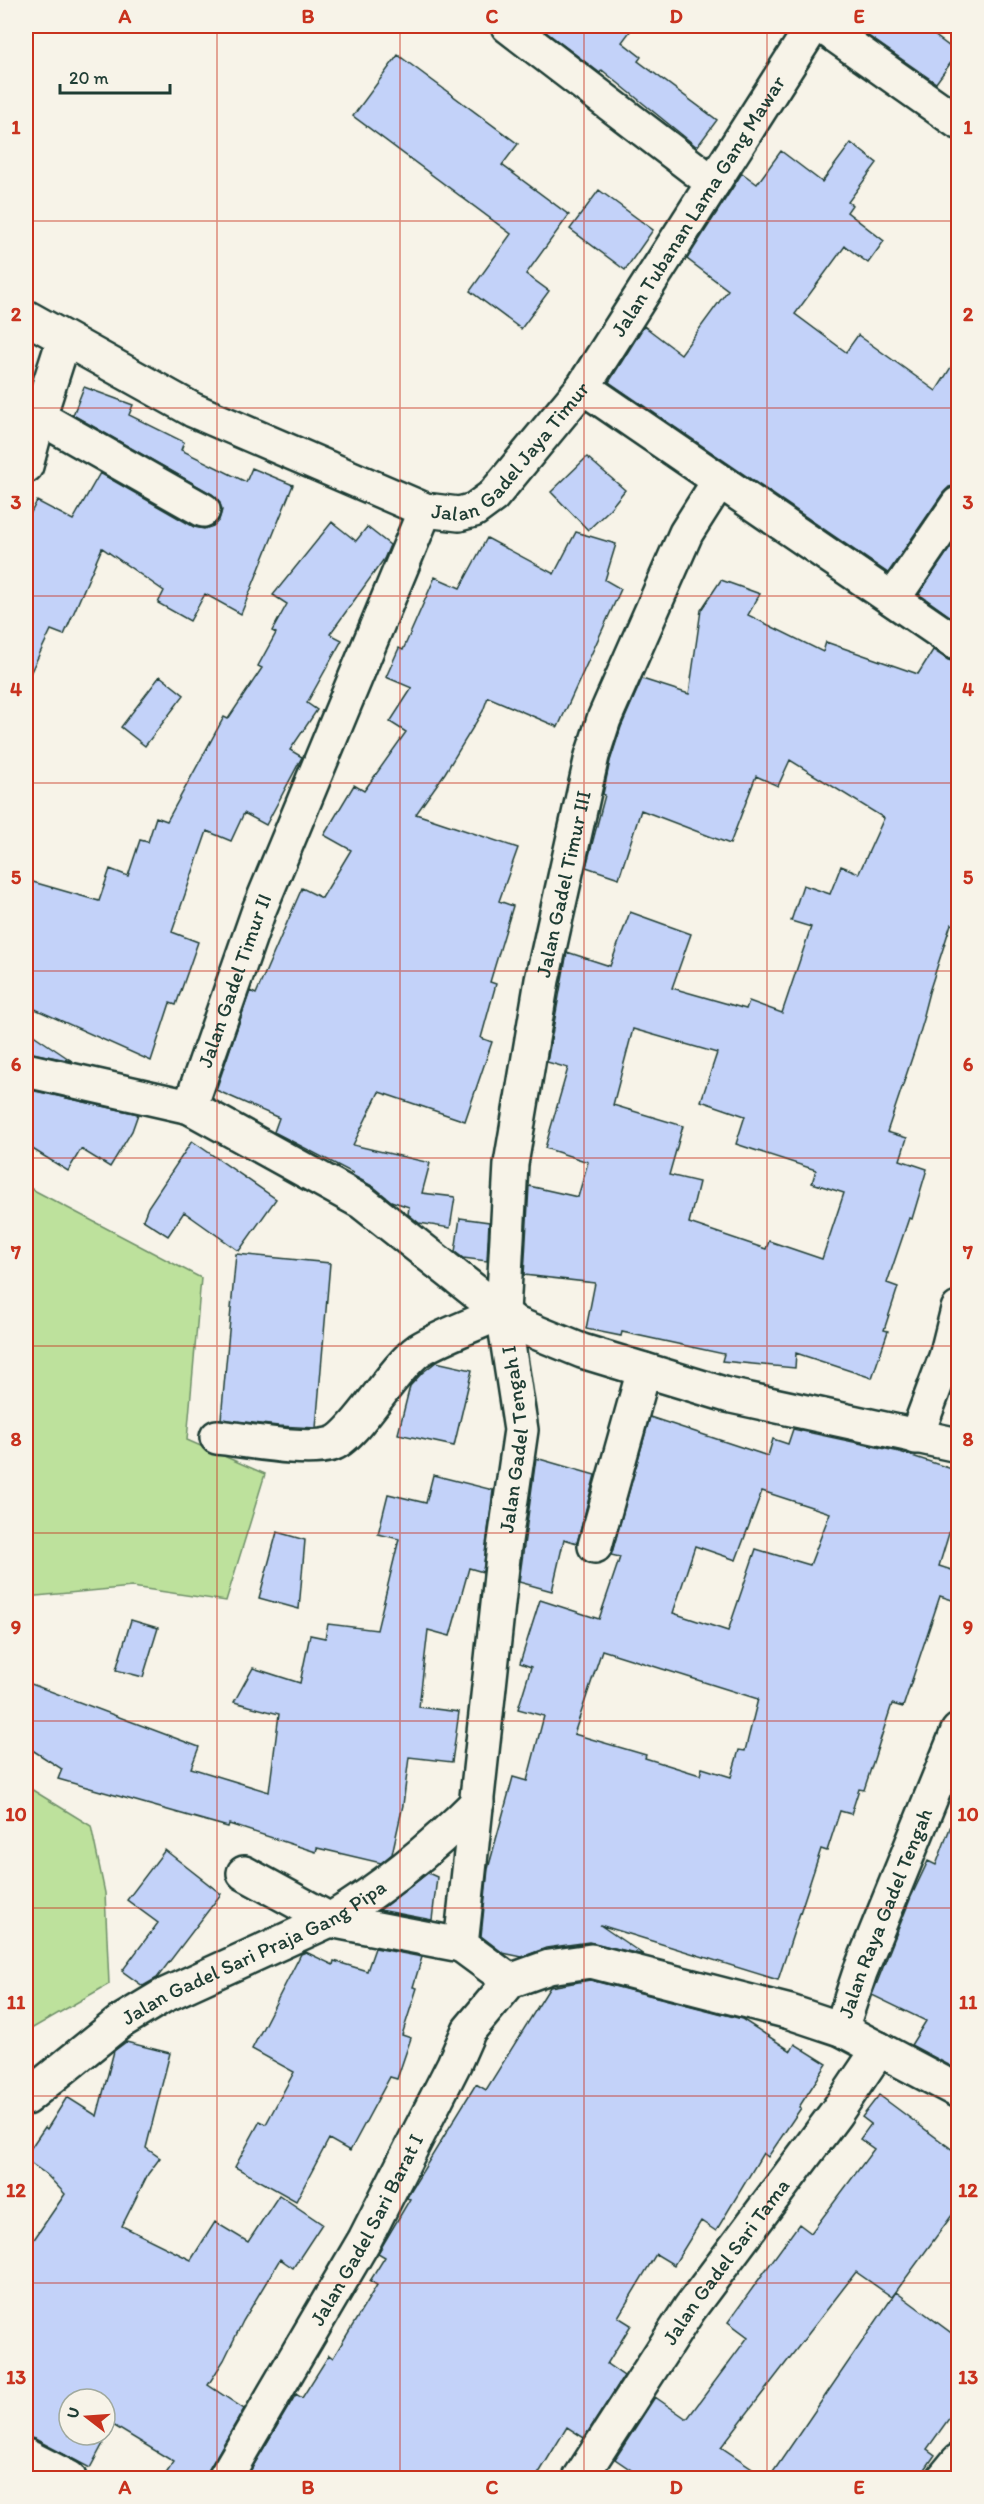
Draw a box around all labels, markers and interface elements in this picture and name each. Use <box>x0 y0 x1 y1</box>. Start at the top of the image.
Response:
text: A <box>118 4 132 28</box>
text: B <box>302 4 315 28</box>
text: C <box>486 4 499 28</box>
text: D <box>669 4 683 28</box>
text: E <box>853 4 865 28</box>
scale bar <box>60 57 170 95</box>
text: 20 m <box>69 67 109 89</box>
street label: Jalan Tubanan Lama Gang Mawar <box>605 70 791 341</box>
text: 1 <box>11 115 21 139</box>
text: 1 <box>963 115 973 139</box>
text: 2 <box>11 302 22 326</box>
text: 2 <box>963 302 974 326</box>
street label: Jalan Gadel Jaya Timur <box>430 376 595 526</box>
text: 3 <box>11 490 22 514</box>
text: 3 <box>963 490 974 514</box>
text: 4 <box>10 677 22 701</box>
text: 4 <box>962 677 974 701</box>
street label: Jalan Gadel Timur III <box>530 788 596 979</box>
text: 5 <box>11 865 22 889</box>
text: 5 <box>963 865 974 889</box>
street label: Jalan Gadel Timur II <box>192 890 276 1071</box>
text: 6 <box>11 1052 22 1076</box>
text: 6 <box>963 1052 974 1076</box>
text: 7 <box>10 1240 21 1264</box>
text: 7 <box>962 1240 973 1264</box>
street label: Jalan Gadel Tengah I <box>493 1344 533 1535</box>
text: 8 <box>11 1427 22 1451</box>
text: 8 <box>963 1427 974 1451</box>
text: 9 <box>11 1615 21 1639</box>
text: 9 <box>963 1615 973 1639</box>
text: 10 <box>5 1802 27 1826</box>
text: 10 <box>957 1802 979 1826</box>
street label: Jalan Raya Gadel Tengah <box>833 1804 937 2021</box>
street label: Jalan Gadel Sari Praja Gang Pipa <box>117 1874 390 2030</box>
text: 11 <box>7 1990 26 2014</box>
text: 11 <box>959 1990 978 2014</box>
street label: Jalan Gadel Sari Barat I <box>304 2130 428 2330</box>
street label: Jalan Gadel Sari Tama <box>657 2174 794 2349</box>
text: 12 <box>6 2178 26 2202</box>
text: 12 <box>958 2178 978 2202</box>
text: 13 <box>6 2365 26 2389</box>
text: 13 <box>958 2365 978 2389</box>
north arrow <box>57 2387 117 2447</box>
text: U <box>62 2405 84 2421</box>
text: A <box>118 2475 132 2499</box>
text: B <box>302 2475 315 2499</box>
text: C <box>486 2475 499 2499</box>
text: D <box>669 2475 683 2499</box>
text: E <box>853 2475 865 2499</box>

